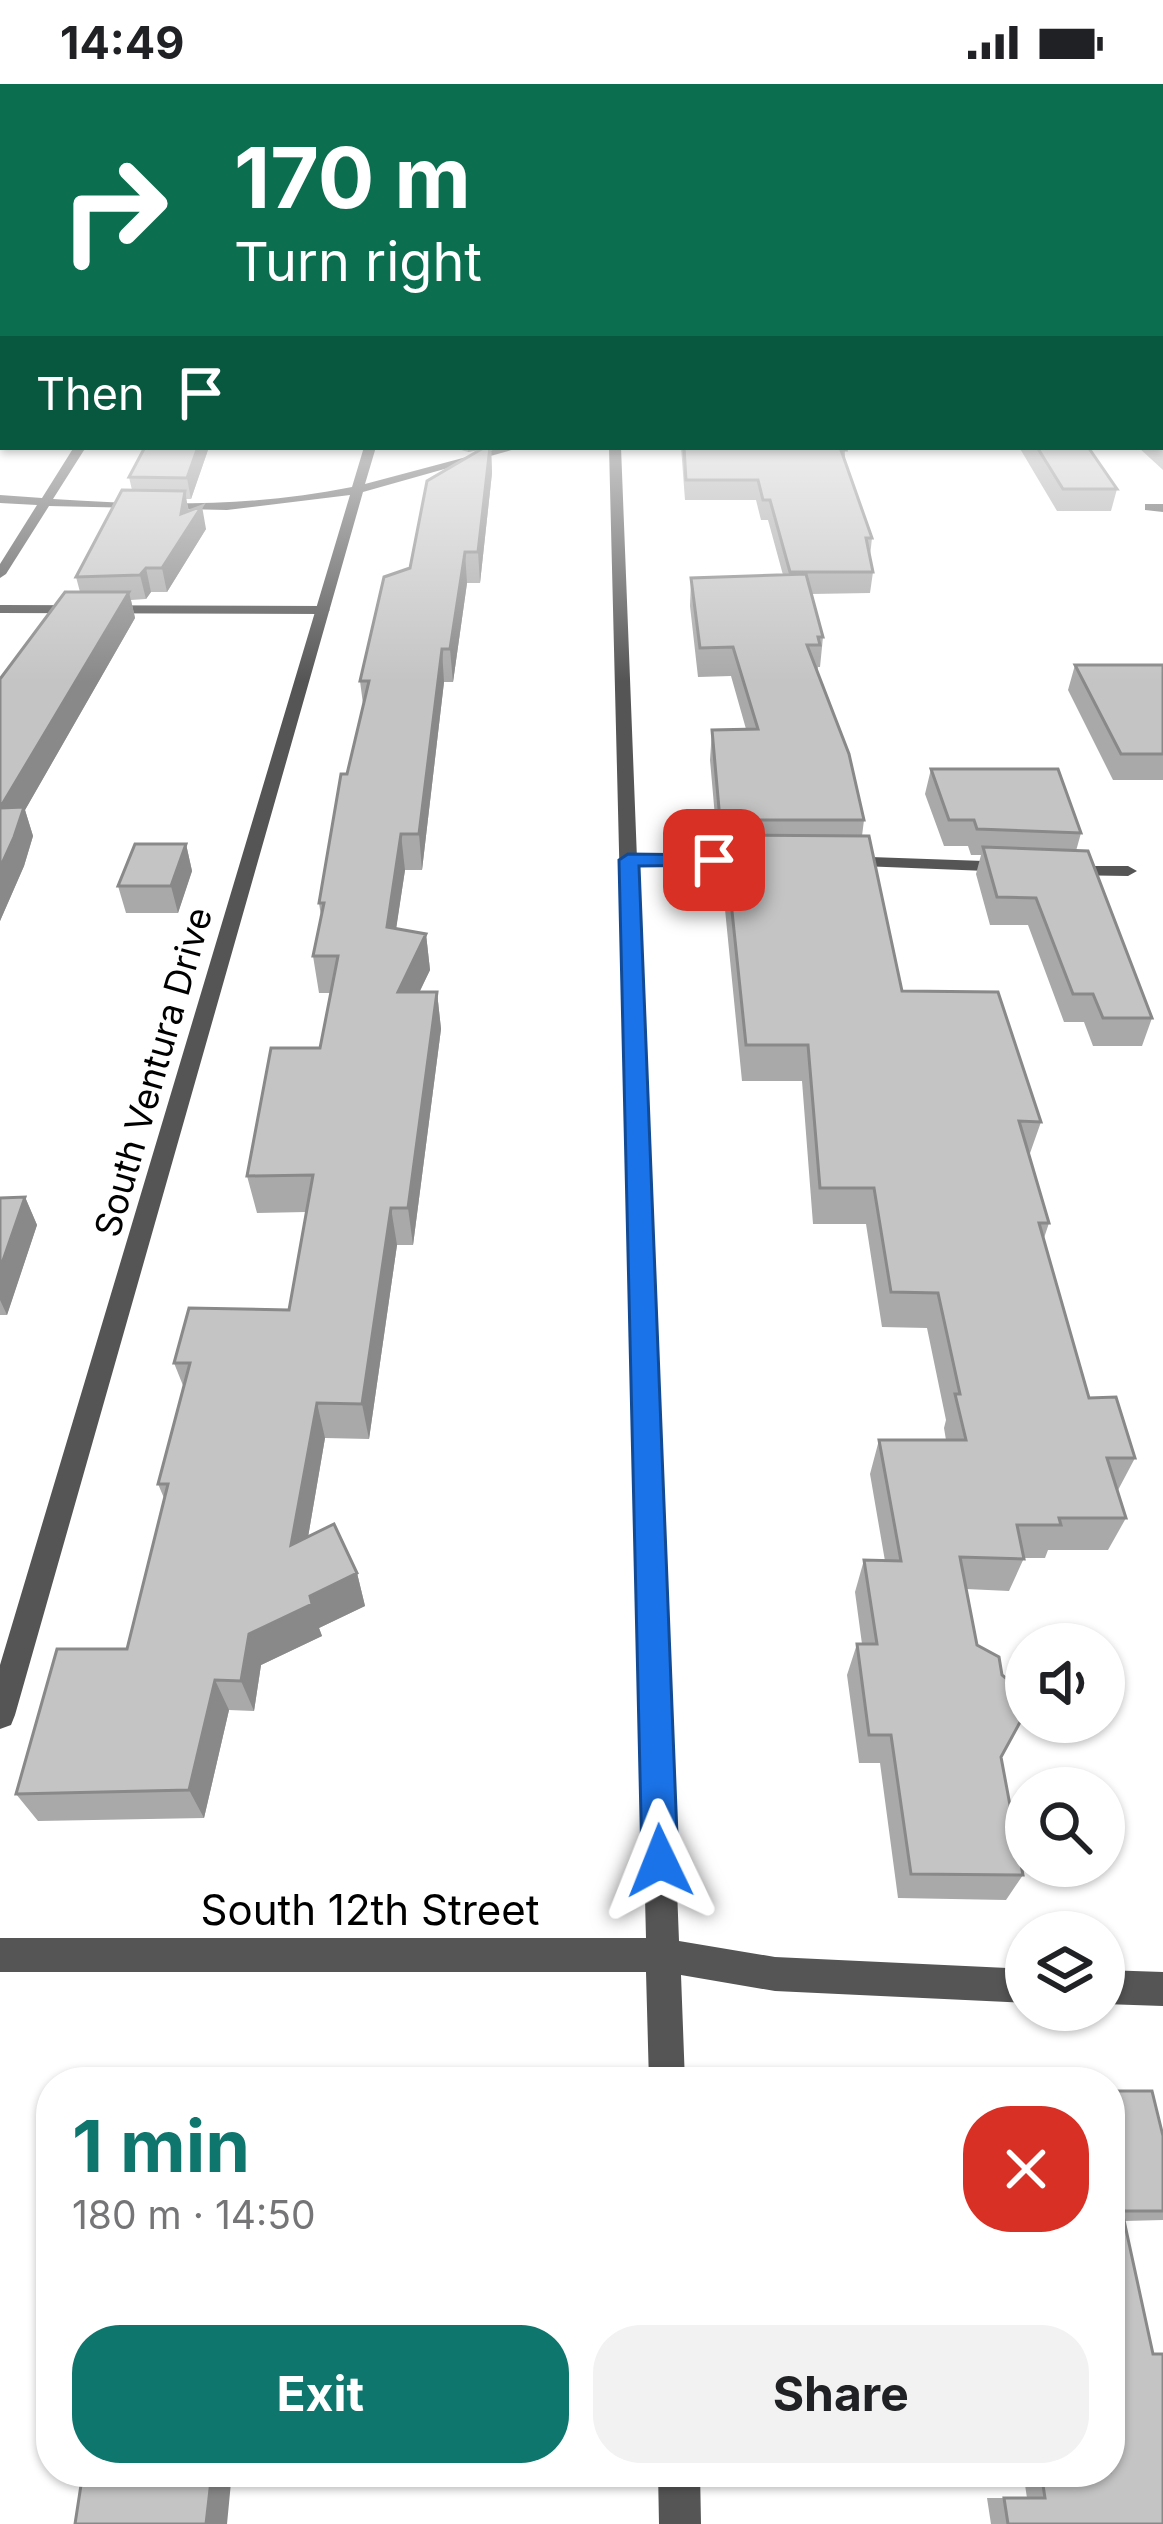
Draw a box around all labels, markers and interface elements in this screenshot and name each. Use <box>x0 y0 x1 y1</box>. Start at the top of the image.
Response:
text: 14:49 <box>60 15 185 70</box>
text: 170 m <box>234 127 471 228</box>
icon: right <box>36 132 192 288</box>
text: Turn right <box>234 229 482 294</box>
icon: arrive <box>168 360 234 426</box>
text: Then <box>36 366 144 421</box>
pin <box>663 809 765 911</box>
icon: arrive <box>681 827 747 893</box>
street label: South Ventura Drive <box>85 902 221 1242</box>
map controls <box>1005 1623 1125 2031</box>
button: sound <box>1005 1623 1125 1743</box>
button: search <box>1005 1767 1125 1887</box>
position arrow <box>597 1798 723 1924</box>
street label: South 12th Street <box>201 1884 539 1935</box>
button: layers <box>1005 1911 1125 2031</box>
text: 1 min <box>72 2102 250 2189</box>
button: close <box>963 2106 1089 2232</box>
text: 180 m · 14:50 <box>72 2191 316 2238</box>
button: Exit <box>72 2325 569 2463</box>
button: Share <box>593 2325 1089 2463</box>

